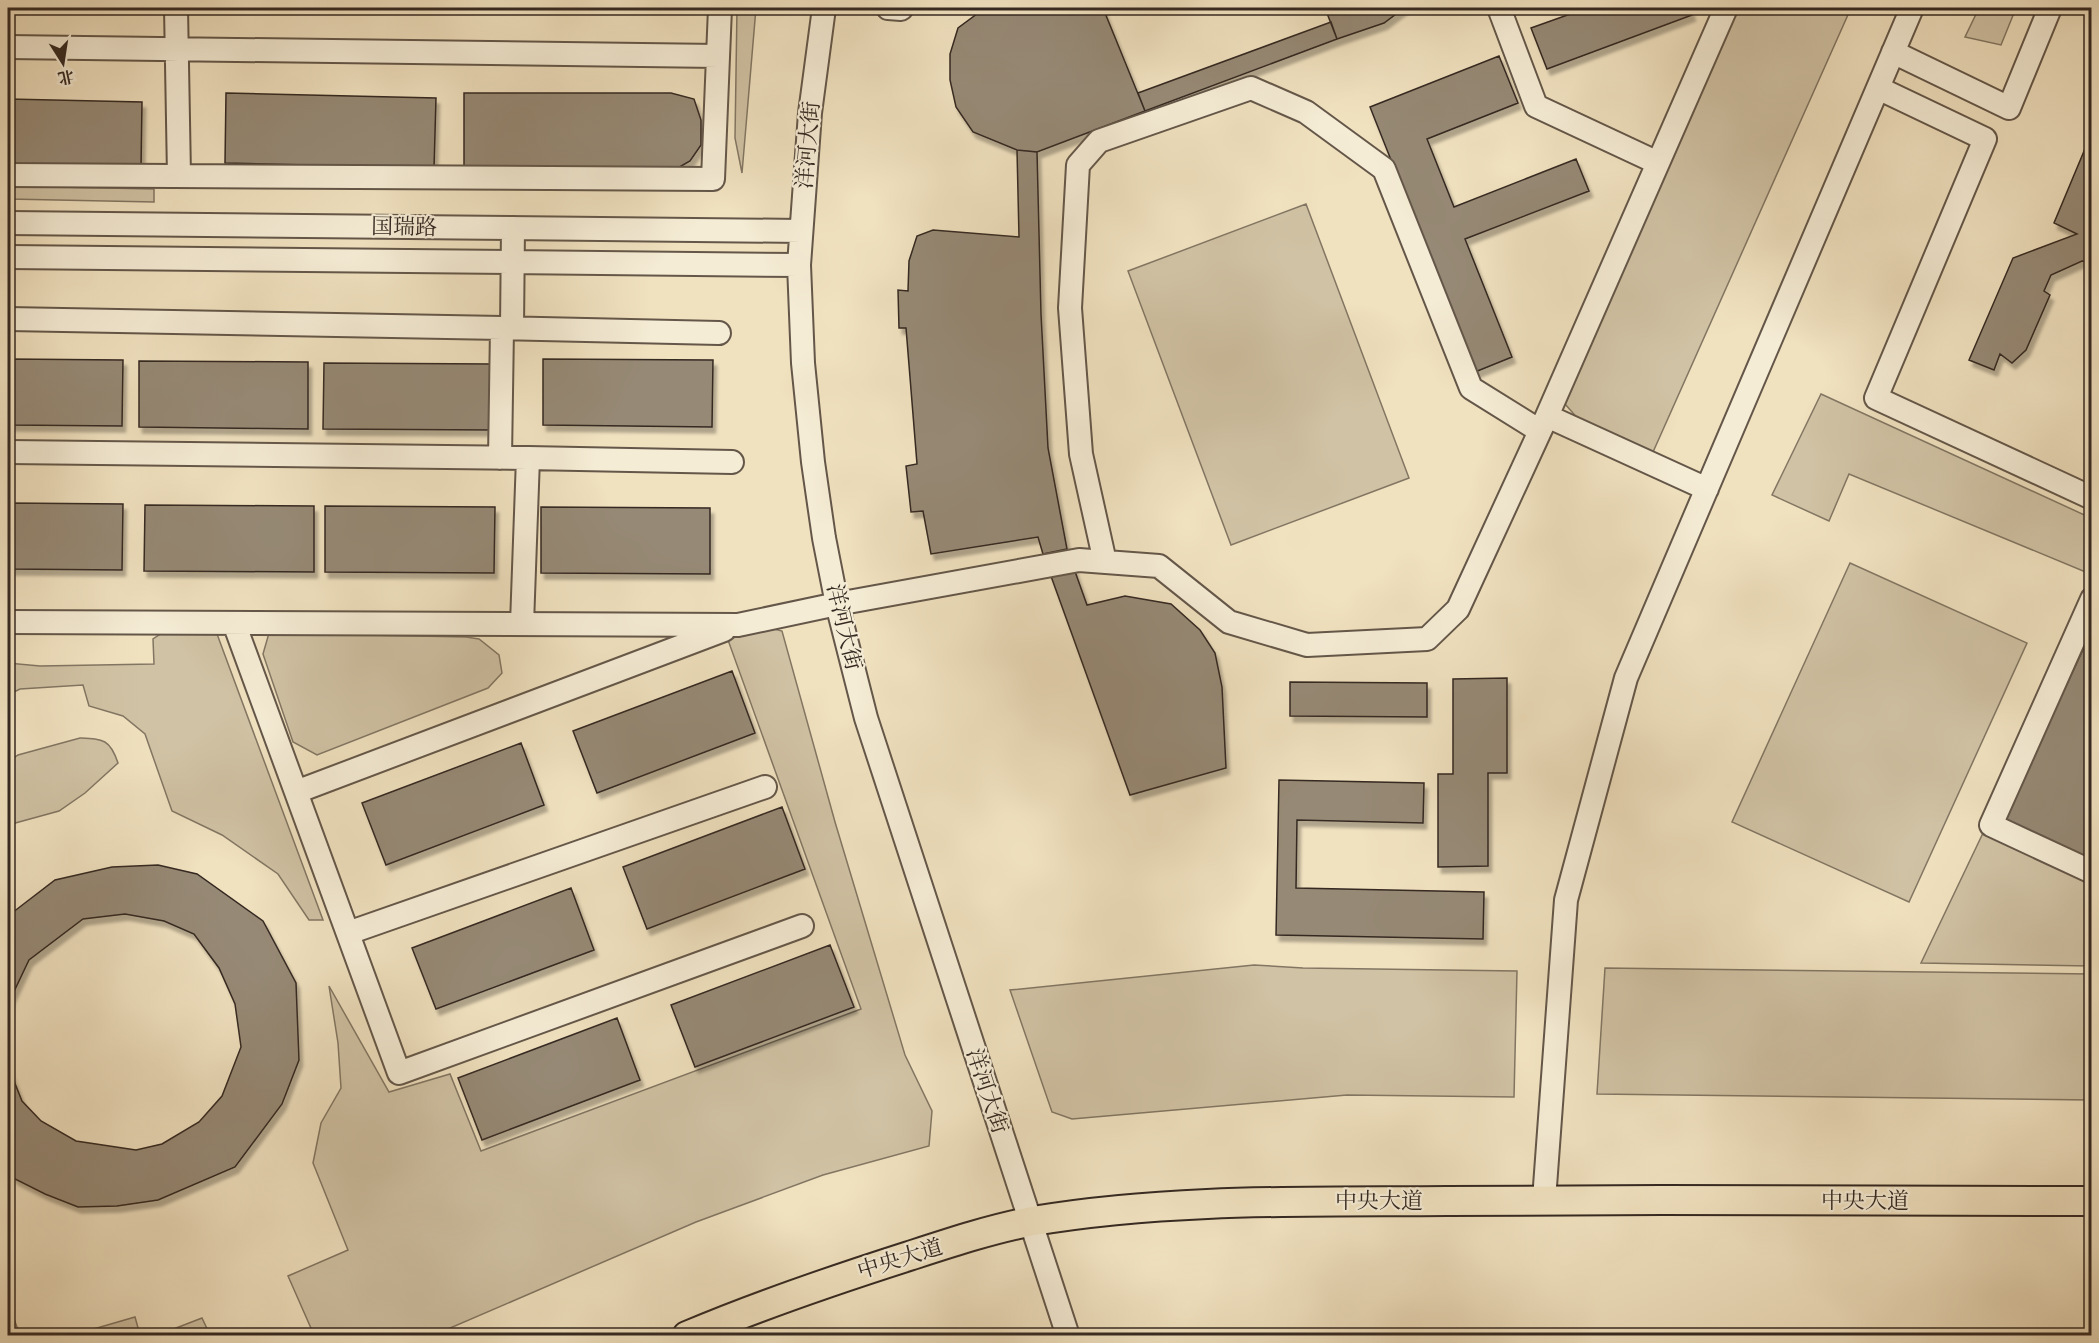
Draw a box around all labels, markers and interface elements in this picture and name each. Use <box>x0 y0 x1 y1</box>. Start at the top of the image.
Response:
north arrow <box>33 33 93 93</box>
text: 北 <box>56 65 76 88</box>
street label: 洋河大街 <box>790 100 826 190</box>
street label: 国瑞路 <box>371 212 437 242</box>
street label: 洋河大街 <box>820 581 868 673</box>
street label: 洋河大街 <box>960 1045 1014 1137</box>
street label: 中央大道 <box>1335 1187 1423 1215</box>
street label: 中央大道 <box>1821 1187 1909 1215</box>
street label: 中央大道 <box>854 1233 946 1285</box>

